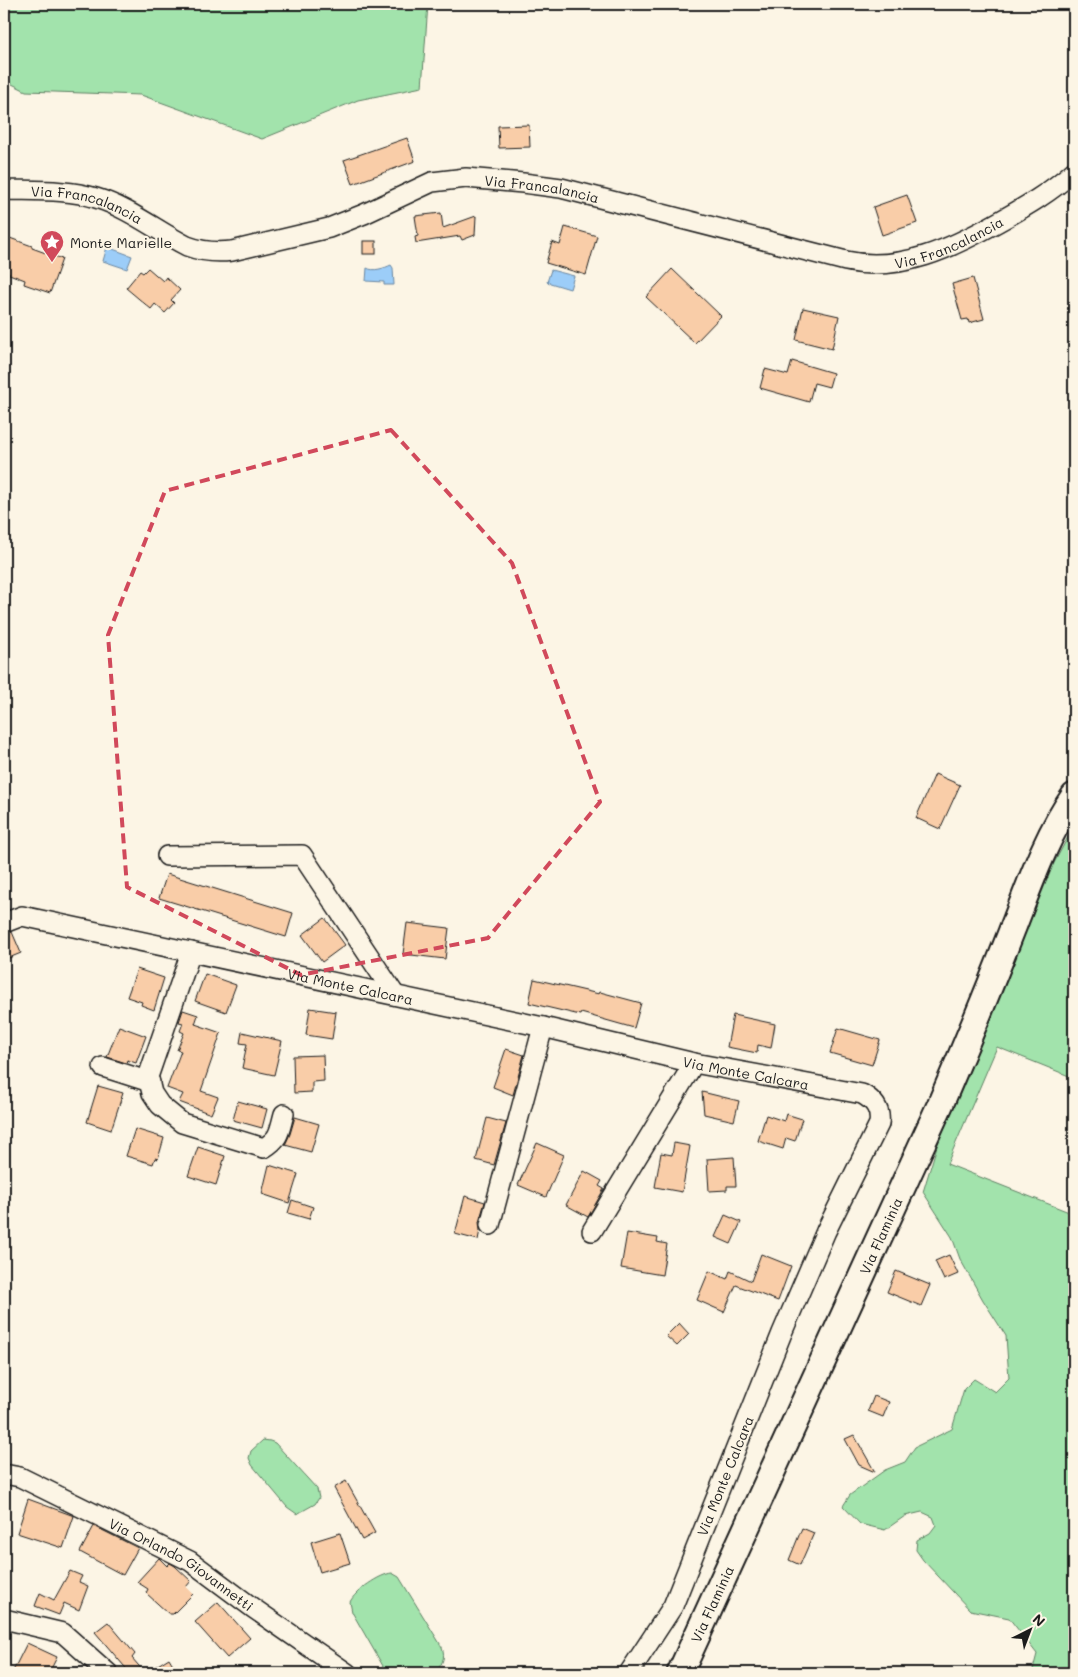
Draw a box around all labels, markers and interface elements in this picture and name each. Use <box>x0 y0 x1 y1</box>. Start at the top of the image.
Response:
street label: Via Francalancia <box>484 170 601 207</box>
street label: Via Francalancia <box>31 181 146 228</box>
street label: Via Francalancia <box>893 212 1006 272</box>
place icon: Monte Marielle <box>39 229 65 263</box>
place label: Monte Marielle <box>70 233 172 252</box>
street label: Via Monte Calcara <box>286 963 415 1009</box>
street label: Via Monte Calcara <box>681 1051 811 1094</box>
street label: Via Flaminia <box>854 1194 906 1277</box>
street label: Via Monte Calcara <box>692 1413 758 1539</box>
street label: Via Orlando Giovannetti <box>106 1513 258 1615</box>
street label: Via Flaminia <box>686 1562 738 1646</box>
north arrow <box>1006 1604 1056 1654</box>
text: N <box>1029 1609 1049 1631</box>

